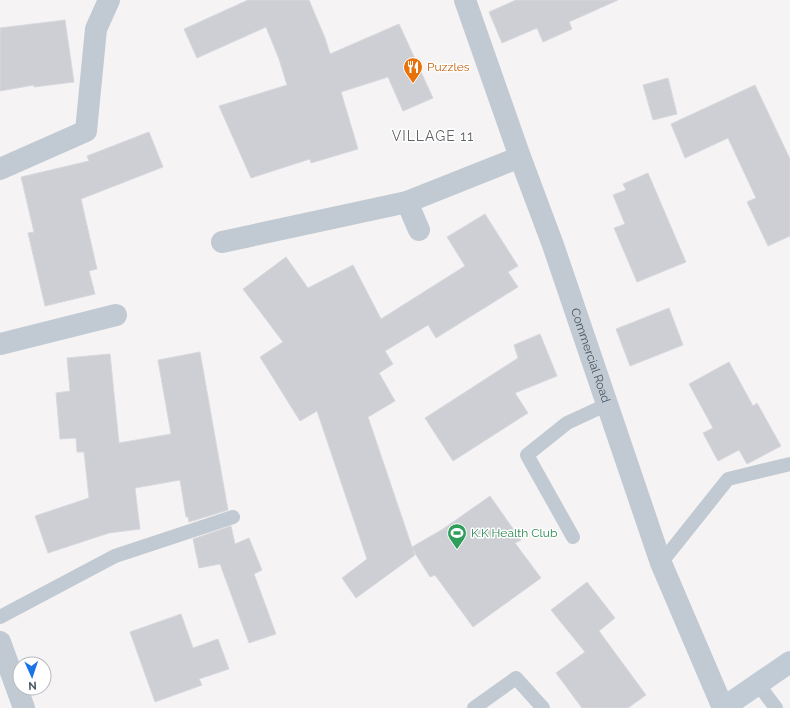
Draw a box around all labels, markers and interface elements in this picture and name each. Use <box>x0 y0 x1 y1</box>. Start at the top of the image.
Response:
restaurant icon: Puzzles <box>402 56 424 84</box>
place label: Puzzles <box>427 60 470 74</box>
district label: VILLAGE 11 <box>392 128 474 144</box>
street label: Commercial Road <box>568 306 613 405</box>
sports icon: K.K Health Club <box>446 522 468 550</box>
place label: K.K Health Club <box>471 526 557 540</box>
north arrow <box>12 656 52 696</box>
text: N <box>28 679 37 692</box>

